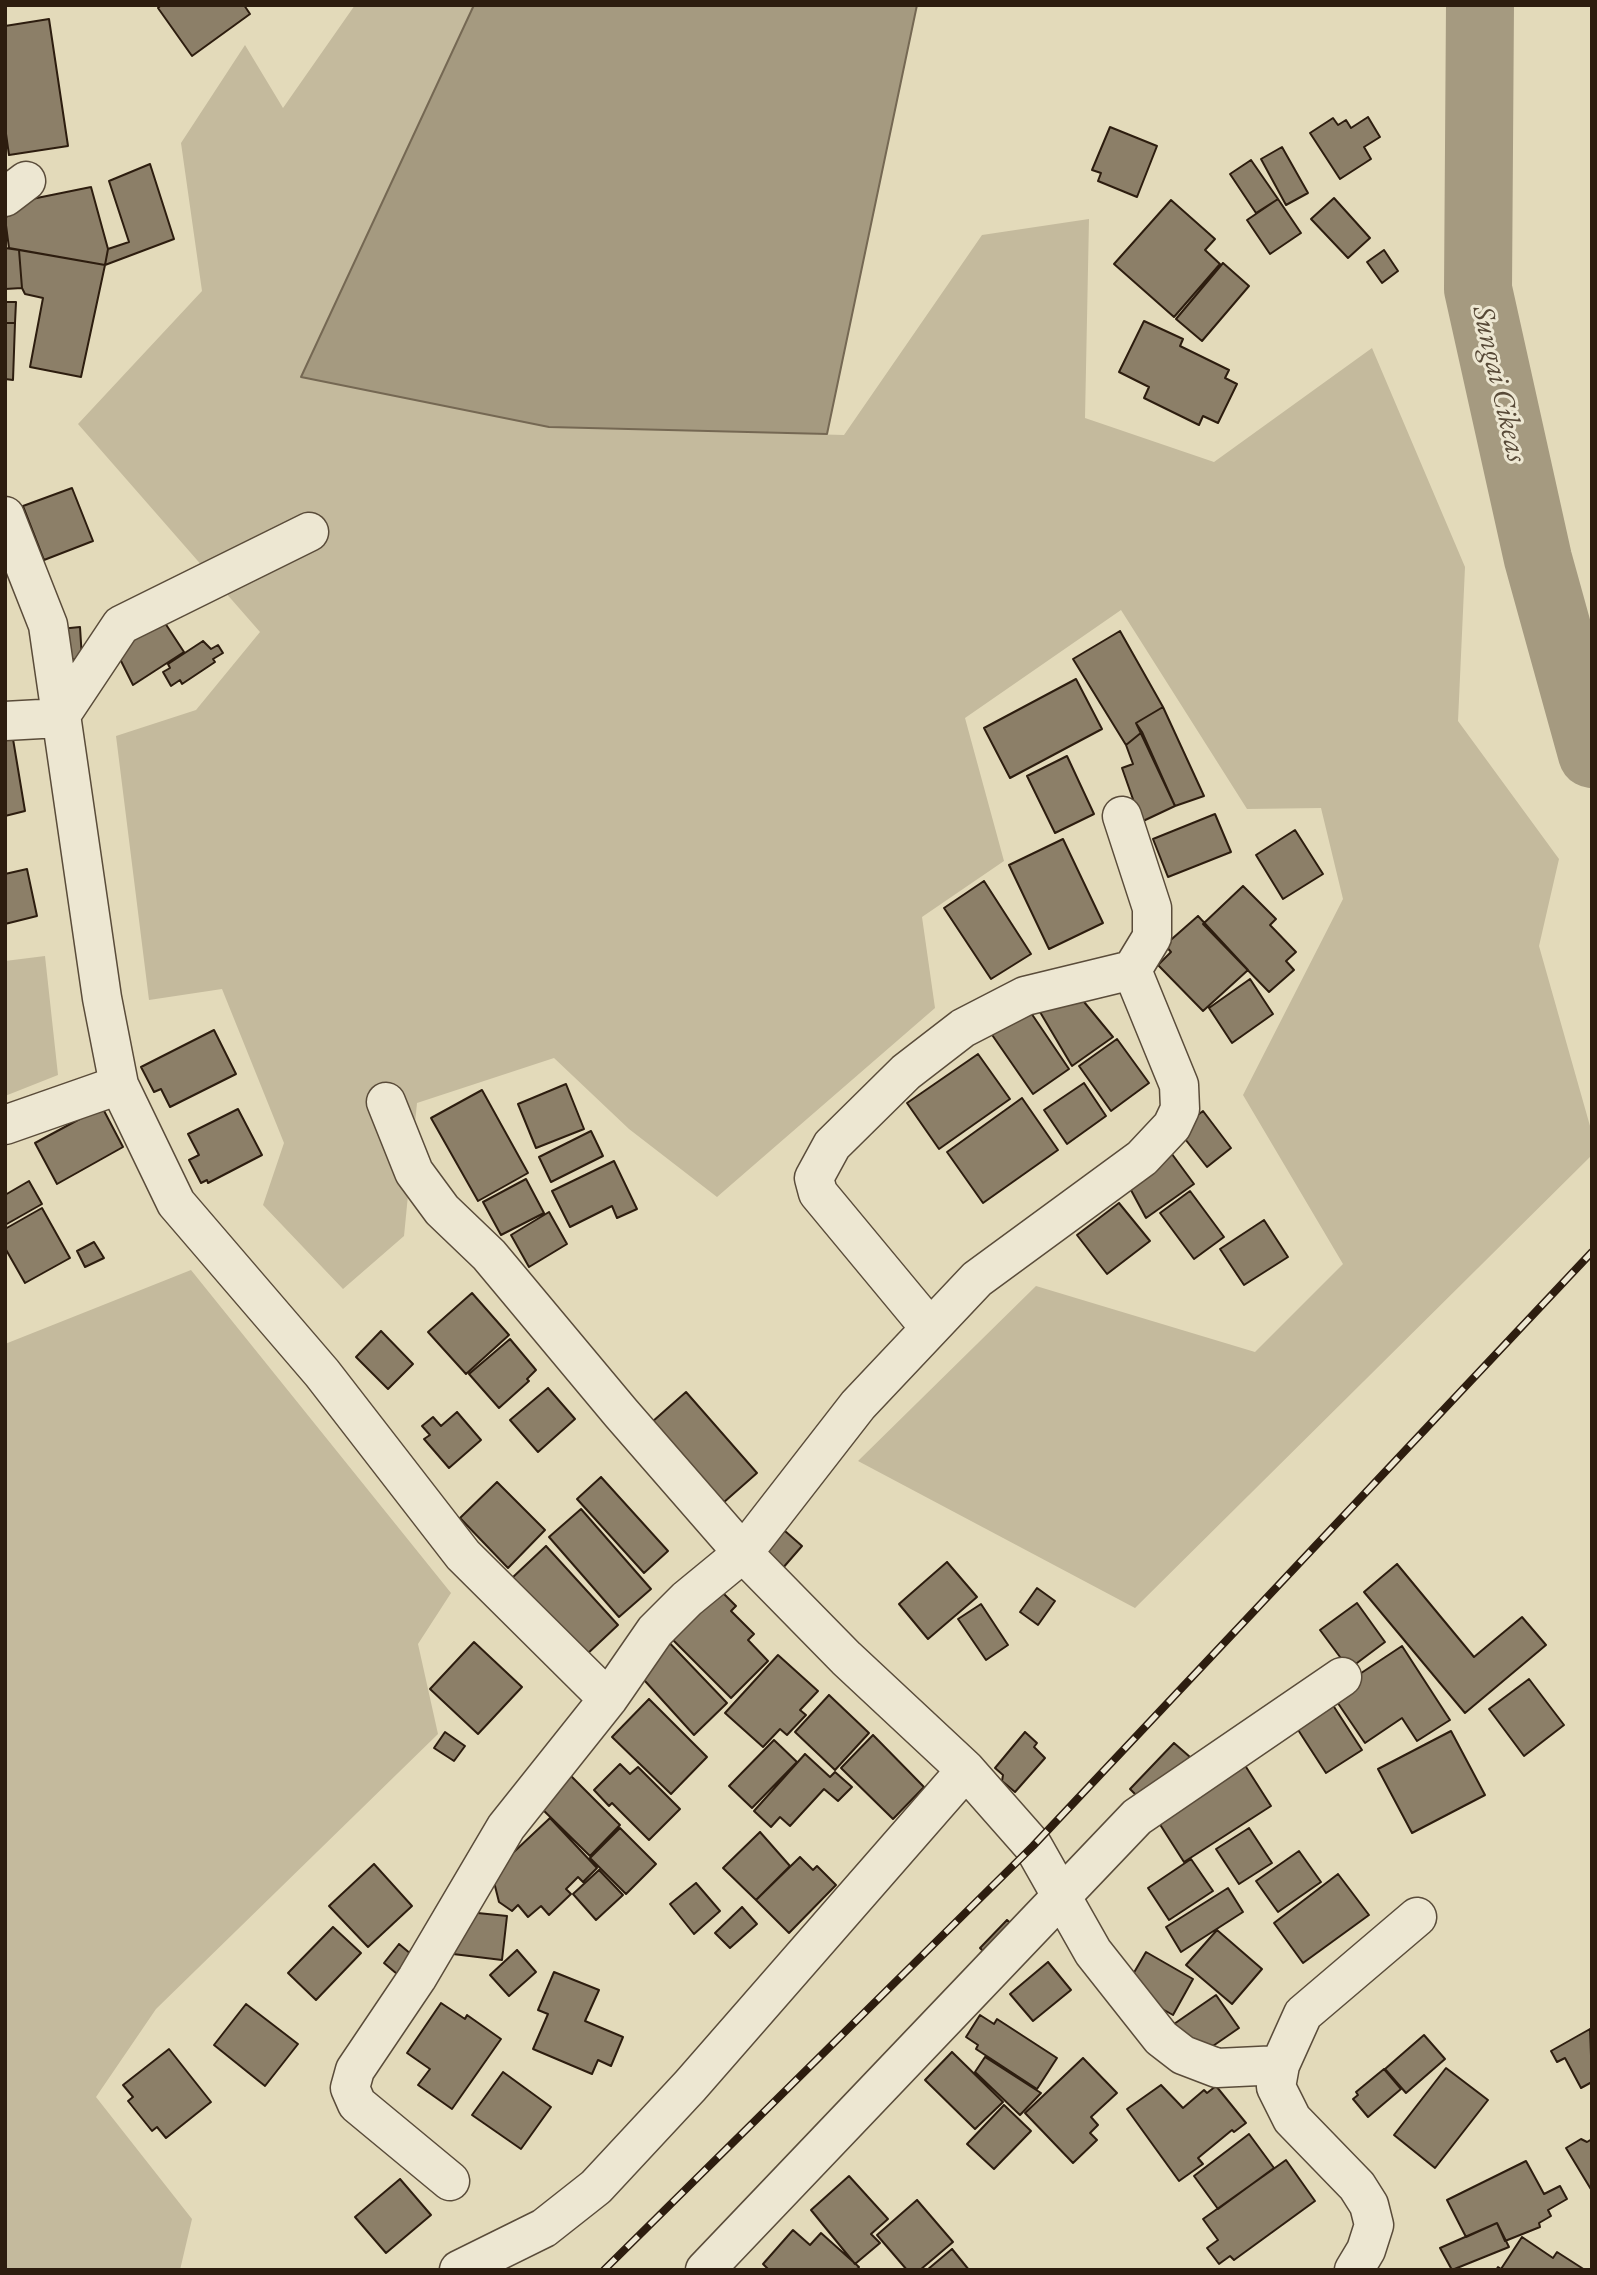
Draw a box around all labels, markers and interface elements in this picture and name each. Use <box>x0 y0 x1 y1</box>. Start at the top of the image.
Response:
water label: Sungai Cikeas <box>1464 302 1534 466</box>

